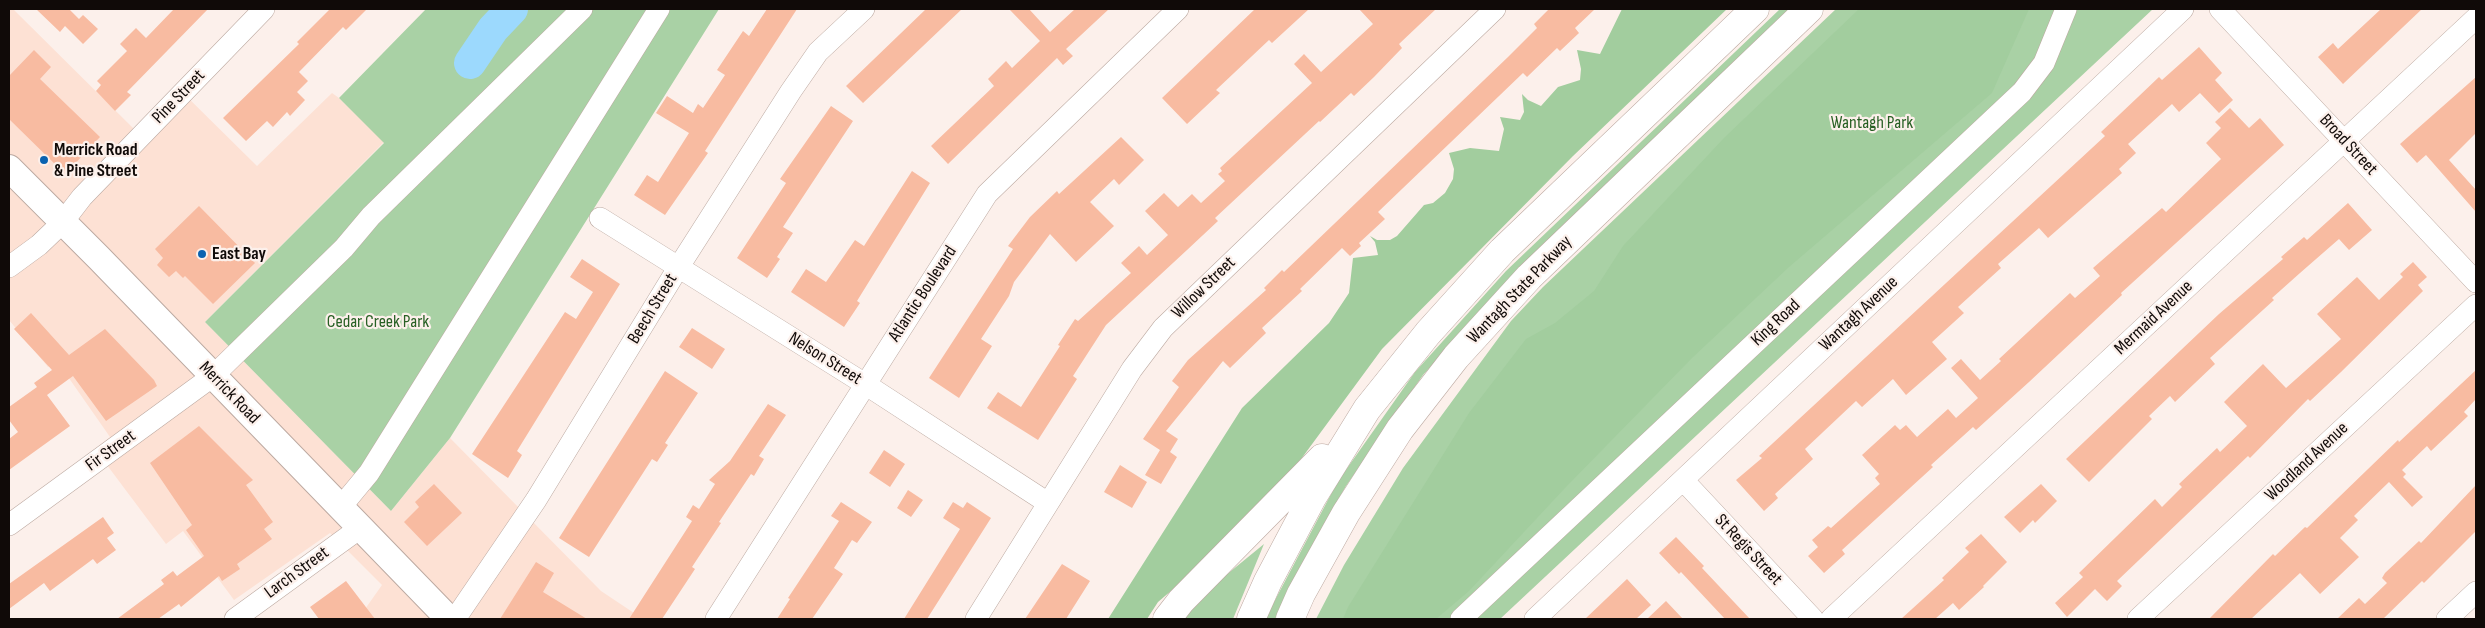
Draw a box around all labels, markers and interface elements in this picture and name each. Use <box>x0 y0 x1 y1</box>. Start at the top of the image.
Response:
street label: Pine Street <box>148 65 210 129</box>
street label: Broad Street <box>2314 110 2382 180</box>
park label: Wantagh Park <box>1831 112 1913 134</box>
place label: Merrick Road & Pine Street <box>54 139 138 182</box>
marker: Merrick Road & Pine Street <box>38 154 50 166</box>
street label: Wantagh State Parkway <box>1463 232 1577 348</box>
street label: Atlantic Boulevard <box>884 242 962 346</box>
place label: East Bay <box>212 243 266 265</box>
marker: East Bay <box>196 248 208 260</box>
street label: Willow Street <box>1168 252 1240 324</box>
street label: Beech Street <box>624 270 682 348</box>
street label: Wantagh Avenue <box>1815 272 1903 356</box>
street label: Mermaid Avenue <box>2110 276 2198 360</box>
street label: King Road <box>1747 295 1805 351</box>
park label: Cedar Creek Park <box>327 311 429 333</box>
street label: Nelson Street <box>784 328 866 390</box>
street label: Merrick Road <box>194 357 264 429</box>
street label: Woodland Avenue <box>2261 418 2353 506</box>
street label: Fir Street <box>82 426 140 476</box>
street label: St Regis Street <box>1710 510 1786 590</box>
street label: Larch Street <box>261 542 333 604</box>

